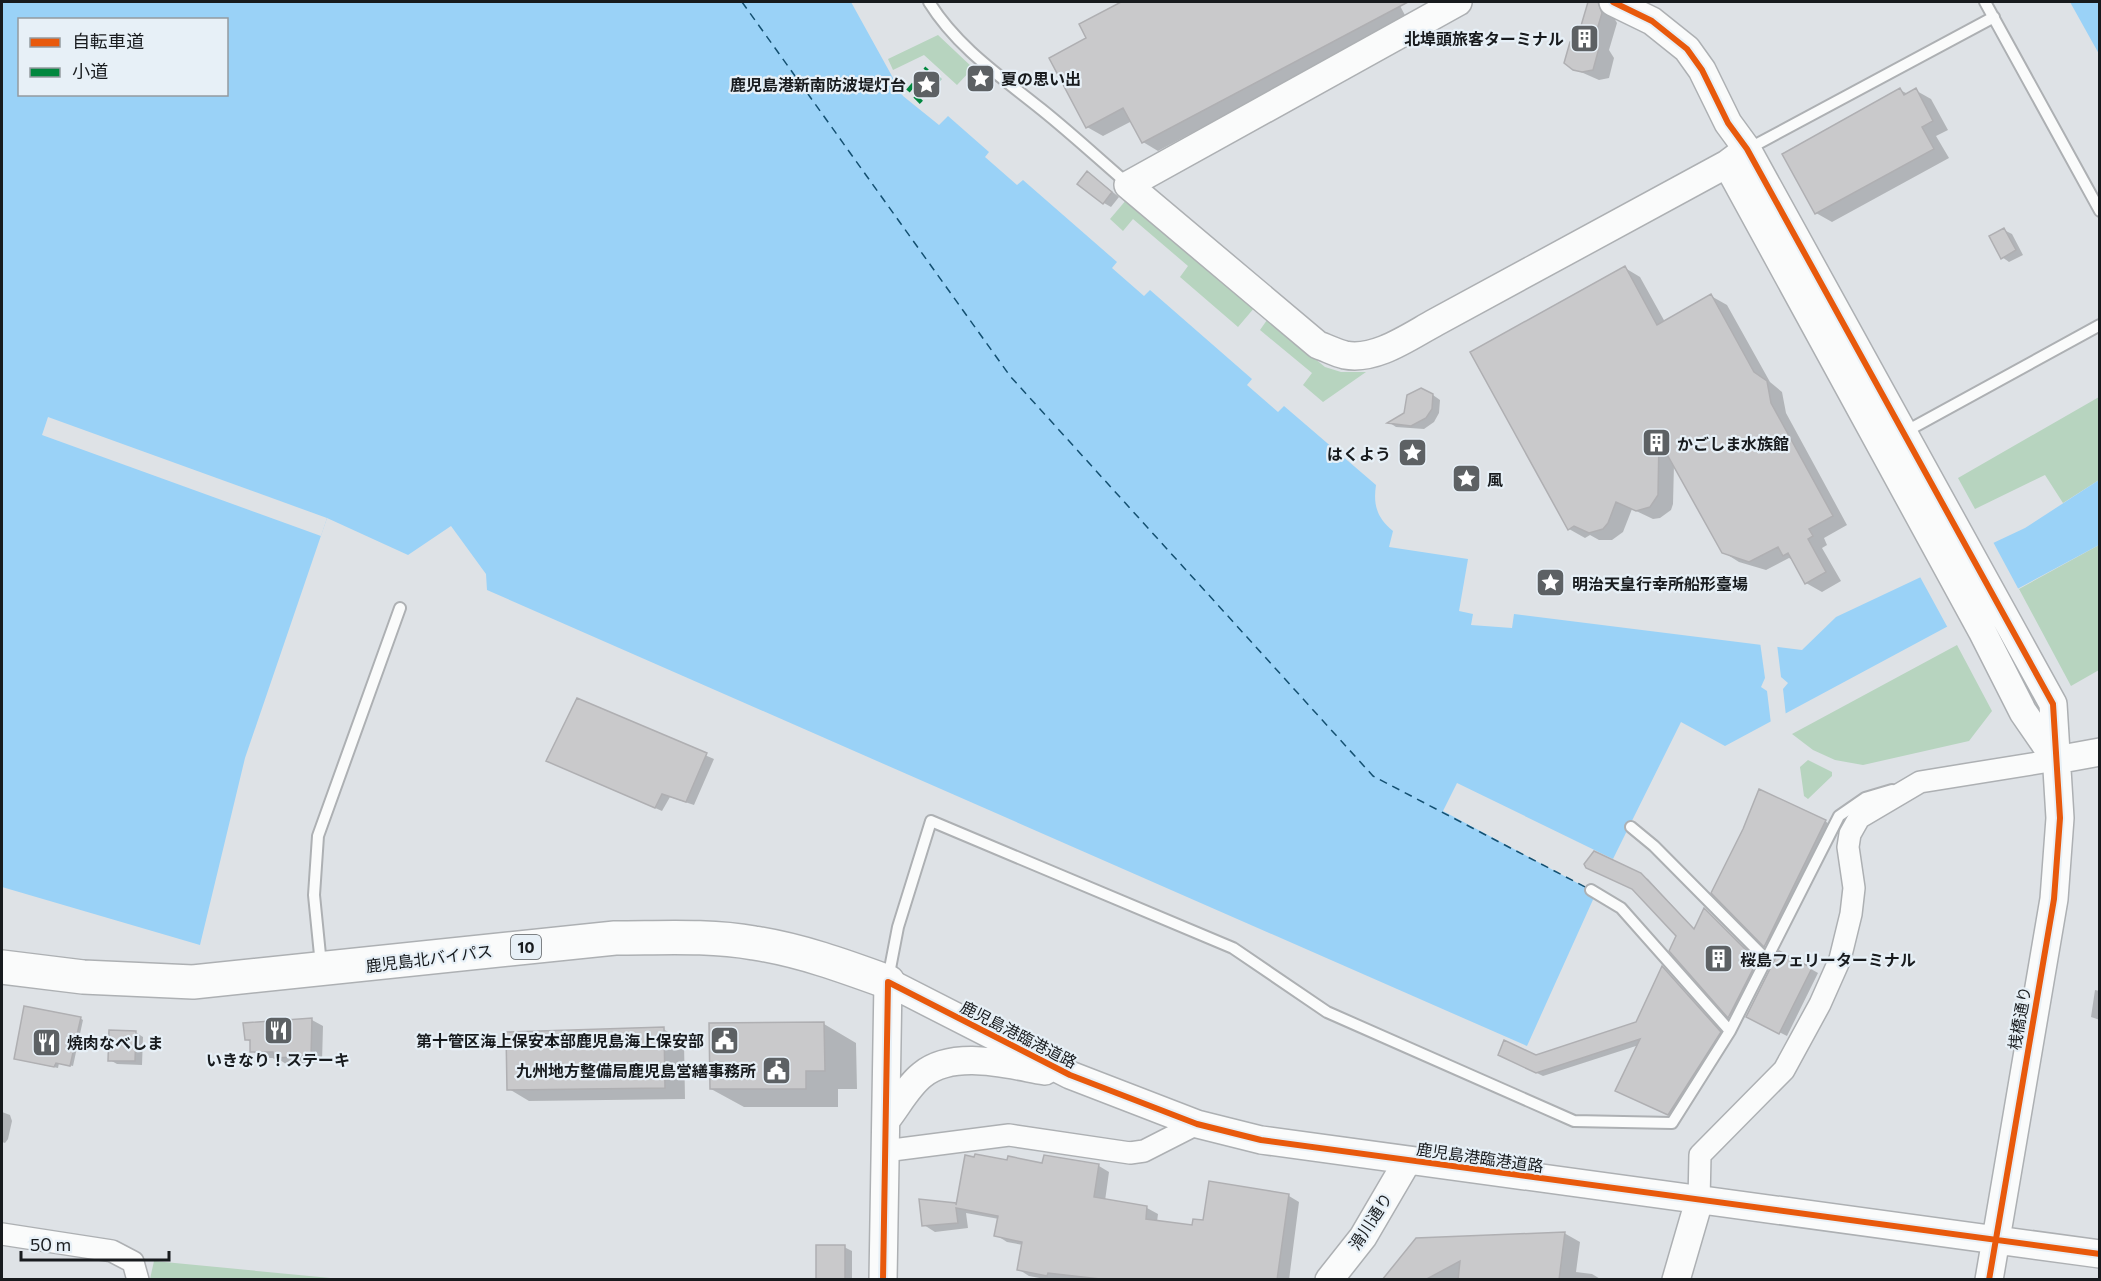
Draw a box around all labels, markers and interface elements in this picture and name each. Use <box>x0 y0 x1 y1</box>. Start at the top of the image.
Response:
legend <box>18 18 228 96</box>
building icon: 北埠頭旅客ターミナル <box>1569 22 1601 54</box>
place label: 北埠頭旅客ターミナル <box>1404 29 1564 48</box>
text: 自転車道 <box>72 30 144 52</box>
text: 小道 <box>72 60 108 82</box>
place icon: 夏の思い出 <box>964 62 996 94</box>
place icon: 鹿児島港新南防波堤灯台 <box>911 68 943 100</box>
place label: 夏の思い出 <box>1001 69 1081 88</box>
place label: 鹿児島港新南防波堤灯台 <box>730 75 906 94</box>
building icon: かごしま水族館 <box>1640 427 1672 459</box>
place label: かごしま水族館 <box>1677 434 1789 453</box>
place icon: はくよう <box>1396 437 1428 469</box>
place label: はくよう <box>1327 444 1391 463</box>
place icon: 風 <box>1450 463 1482 495</box>
place label: 風 <box>1487 470 1503 489</box>
place icon: 明治天皇行幸所船形臺場 <box>1535 567 1567 599</box>
place label: 明治天皇行幸所船形臺場 <box>1572 574 1748 593</box>
road number: 10 <box>511 935 541 959</box>
street label: 鹿児島北バイパス <box>364 941 494 975</box>
building icon: 桜島フェリーターミナル <box>1703 943 1735 975</box>
place label: 桜島フェリーターミナル <box>1740 950 1916 969</box>
street label: 桟橋通り <box>2004 985 2034 1051</box>
street label: 鹿児島港臨港道路 <box>958 996 1080 1072</box>
restaurant icon: いきなり！ステーキ <box>262 1015 294 1047</box>
public building icon: 第十管区海上保安本部鹿児島海上保安部 <box>709 1024 741 1056</box>
restaurant icon: 焼肉なべしま <box>30 1026 62 1058</box>
place label: 第十管区海上保安本部鹿児島海上保安部 <box>416 1031 704 1050</box>
place label: 焼肉なべしま <box>67 1033 163 1052</box>
place label: いきなり！ステーキ <box>206 1050 350 1069</box>
public building icon: 九州地方整備局鹿児島営繕事務所 <box>761 1054 793 1086</box>
place label: 九州地方整備局鹿児島営繕事務所 <box>516 1061 756 1080</box>
street label: 鹿児島港臨港道路 <box>1415 1139 1545 1175</box>
street label: 滑川通り <box>1345 1189 1395 1253</box>
scale bar <box>21 1224 170 1262</box>
text: 50 m <box>30 1233 71 1255</box>

